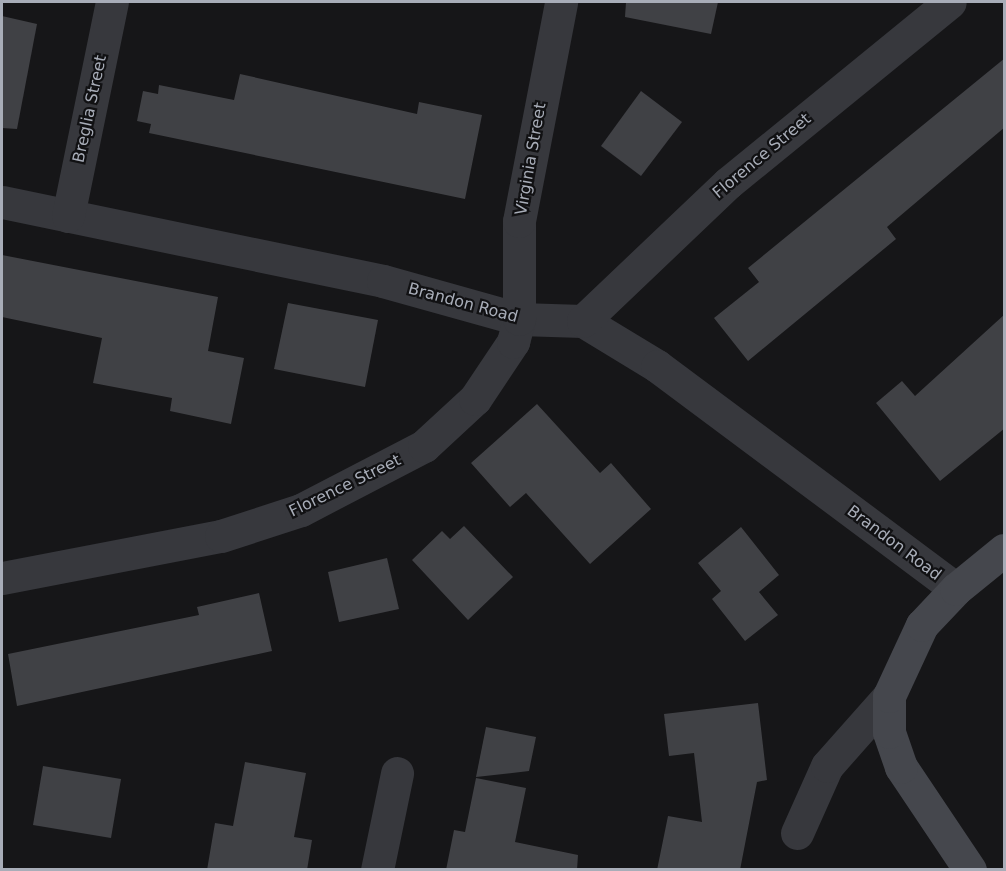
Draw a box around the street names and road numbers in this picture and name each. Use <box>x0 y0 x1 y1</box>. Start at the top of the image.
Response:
street label: Breglia Street <box>69 53 111 165</box>
street label: Virginia Street <box>512 101 550 217</box>
street label: Florence Street <box>709 109 815 203</box>
street label: Brandon Road <box>406 279 520 327</box>
street label: Florence Street <box>286 451 404 521</box>
street label: Brandon Road <box>843 501 945 585</box>

